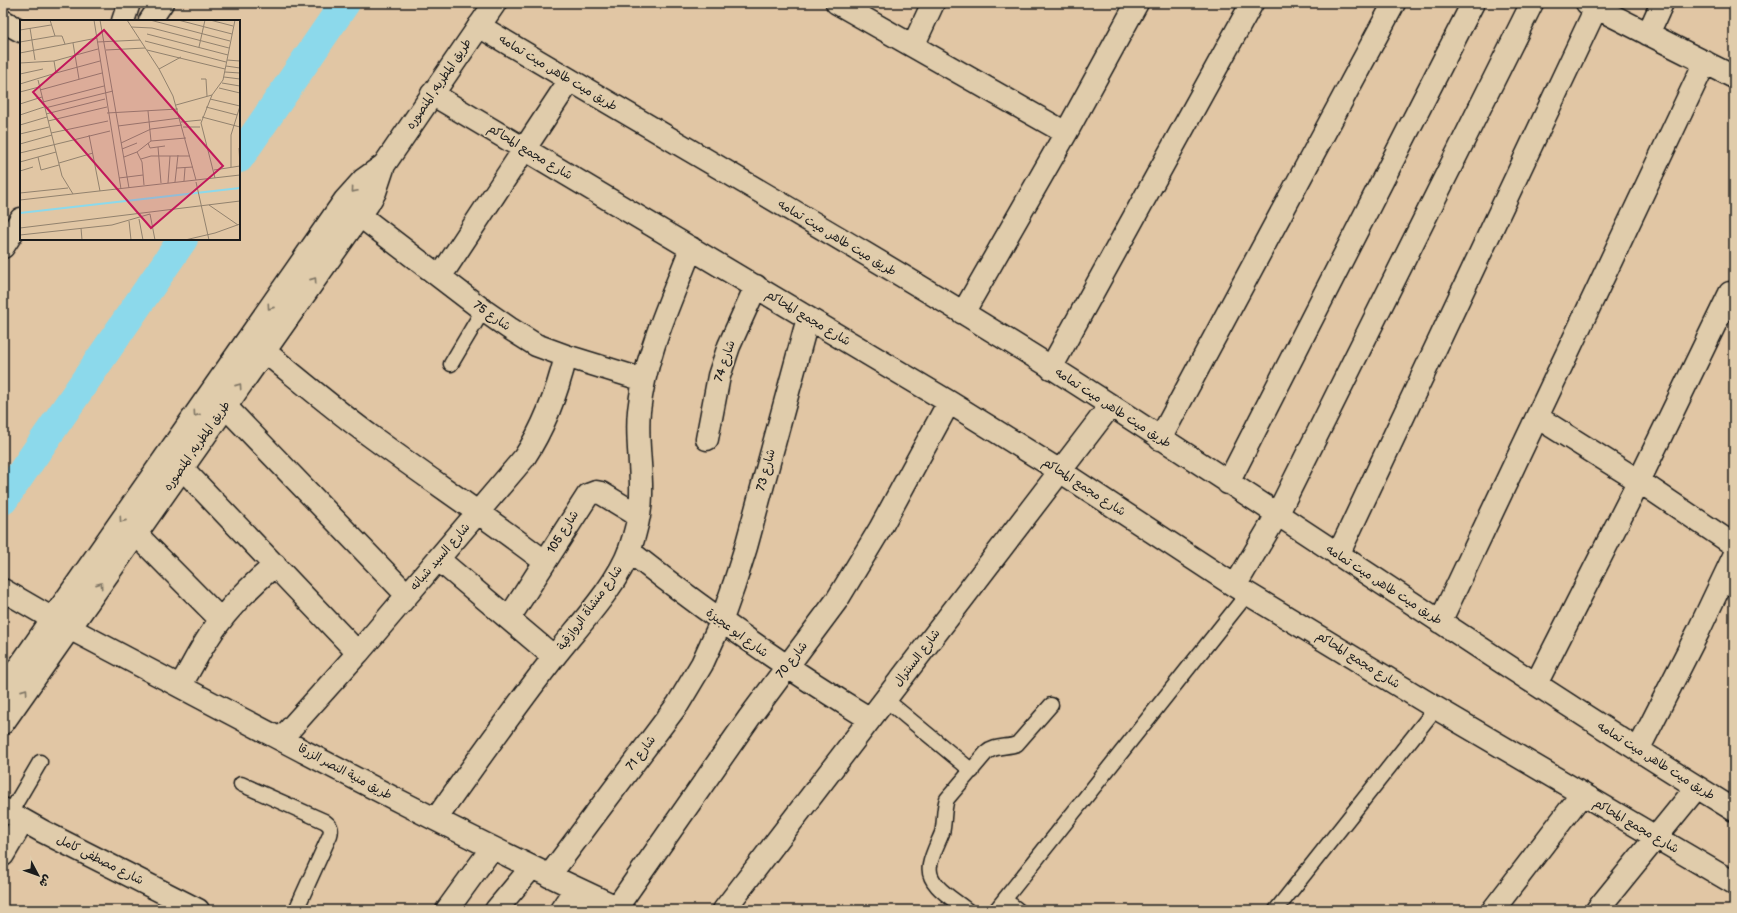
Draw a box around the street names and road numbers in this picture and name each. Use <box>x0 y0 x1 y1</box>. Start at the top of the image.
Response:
street label: طريق ميت طاهر, ميت تمامه <box>496 32 620 114</box>
street label: طريق المطريه, المنصوره <box>403 36 475 132</box>
street label: شارع مجمع المحاكم <box>484 121 575 184</box>
street label: طريق ميت طاهر, ميت تمامه <box>775 197 899 279</box>
street label: شارع مجمع المحاكم <box>762 287 853 350</box>
street label: شارع 75 <box>470 298 514 335</box>
street label: شارع 74 <box>711 339 740 384</box>
street label: طريق ميت طاهر, ميت تمامه <box>1052 365 1174 451</box>
street label: طريق المطريه, المنصوره <box>160 398 234 494</box>
street label: شارع 73 <box>753 448 780 493</box>
street label: شارع مجمع المحاكم <box>1039 455 1128 520</box>
street label: شارع 105 <box>544 508 583 557</box>
street label: شارع السيد شبانه <box>407 520 474 595</box>
street label: طريق ميت طاهر, ميت تمامه <box>1323 542 1445 628</box>
street label: شارع منشأة الروازقية <box>554 563 627 654</box>
street label: شارع ابو عجيزة <box>702 605 771 661</box>
street label: شارع السنترال <box>891 626 944 690</box>
street label: شارع مجمع المحاكم <box>1313 628 1403 693</box>
street label: شارع 70 <box>773 639 812 682</box>
street label: طريق ميت طاهر, ميت تمامه <box>1594 719 1718 803</box>
street label: شارع 71 <box>623 733 660 774</box>
street label: طريق منية النصر الزرقا <box>295 741 395 803</box>
street label: شارع مجمع المحاكم <box>1590 795 1681 857</box>
street label: شارع مصطفى كامل <box>54 832 146 889</box>

